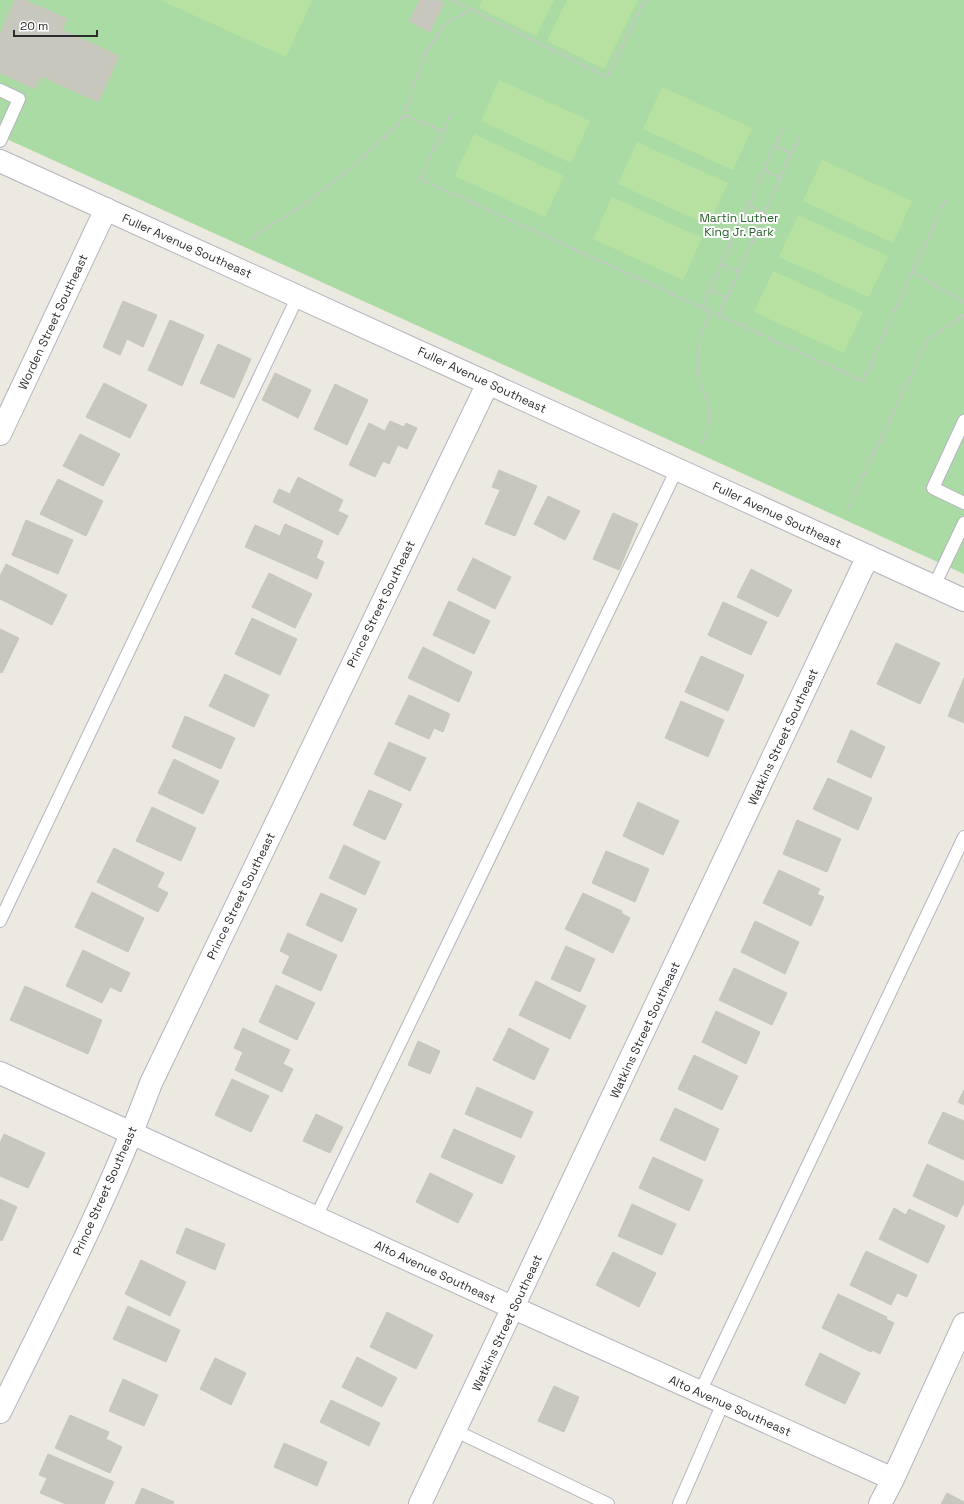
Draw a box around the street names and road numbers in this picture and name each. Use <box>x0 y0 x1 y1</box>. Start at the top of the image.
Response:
street label: Fuller Avenue Southeast <box>120 210 254 282</box>
street label: Worden Street Southeast <box>15 252 91 392</box>
street label: Fuller Avenue Southeast <box>415 343 549 417</box>
street label: Fuller Avenue Southeast <box>710 478 844 552</box>
street label: Prince Street Southeast <box>343 538 419 670</box>
street label: Watkins Street Southeast <box>744 666 822 808</box>
street label: Prince Street Southeast <box>203 830 279 962</box>
street label: Watkins Street Southeast <box>606 959 684 1101</box>
street label: Prince Street Southeast <box>69 1124 141 1258</box>
street label: Alto Avenue Southeast <box>372 1237 498 1307</box>
street label: Watkins Street Southeast <box>468 1252 546 1394</box>
street label: Alto Avenue Southeast <box>666 1372 794 1440</box>

